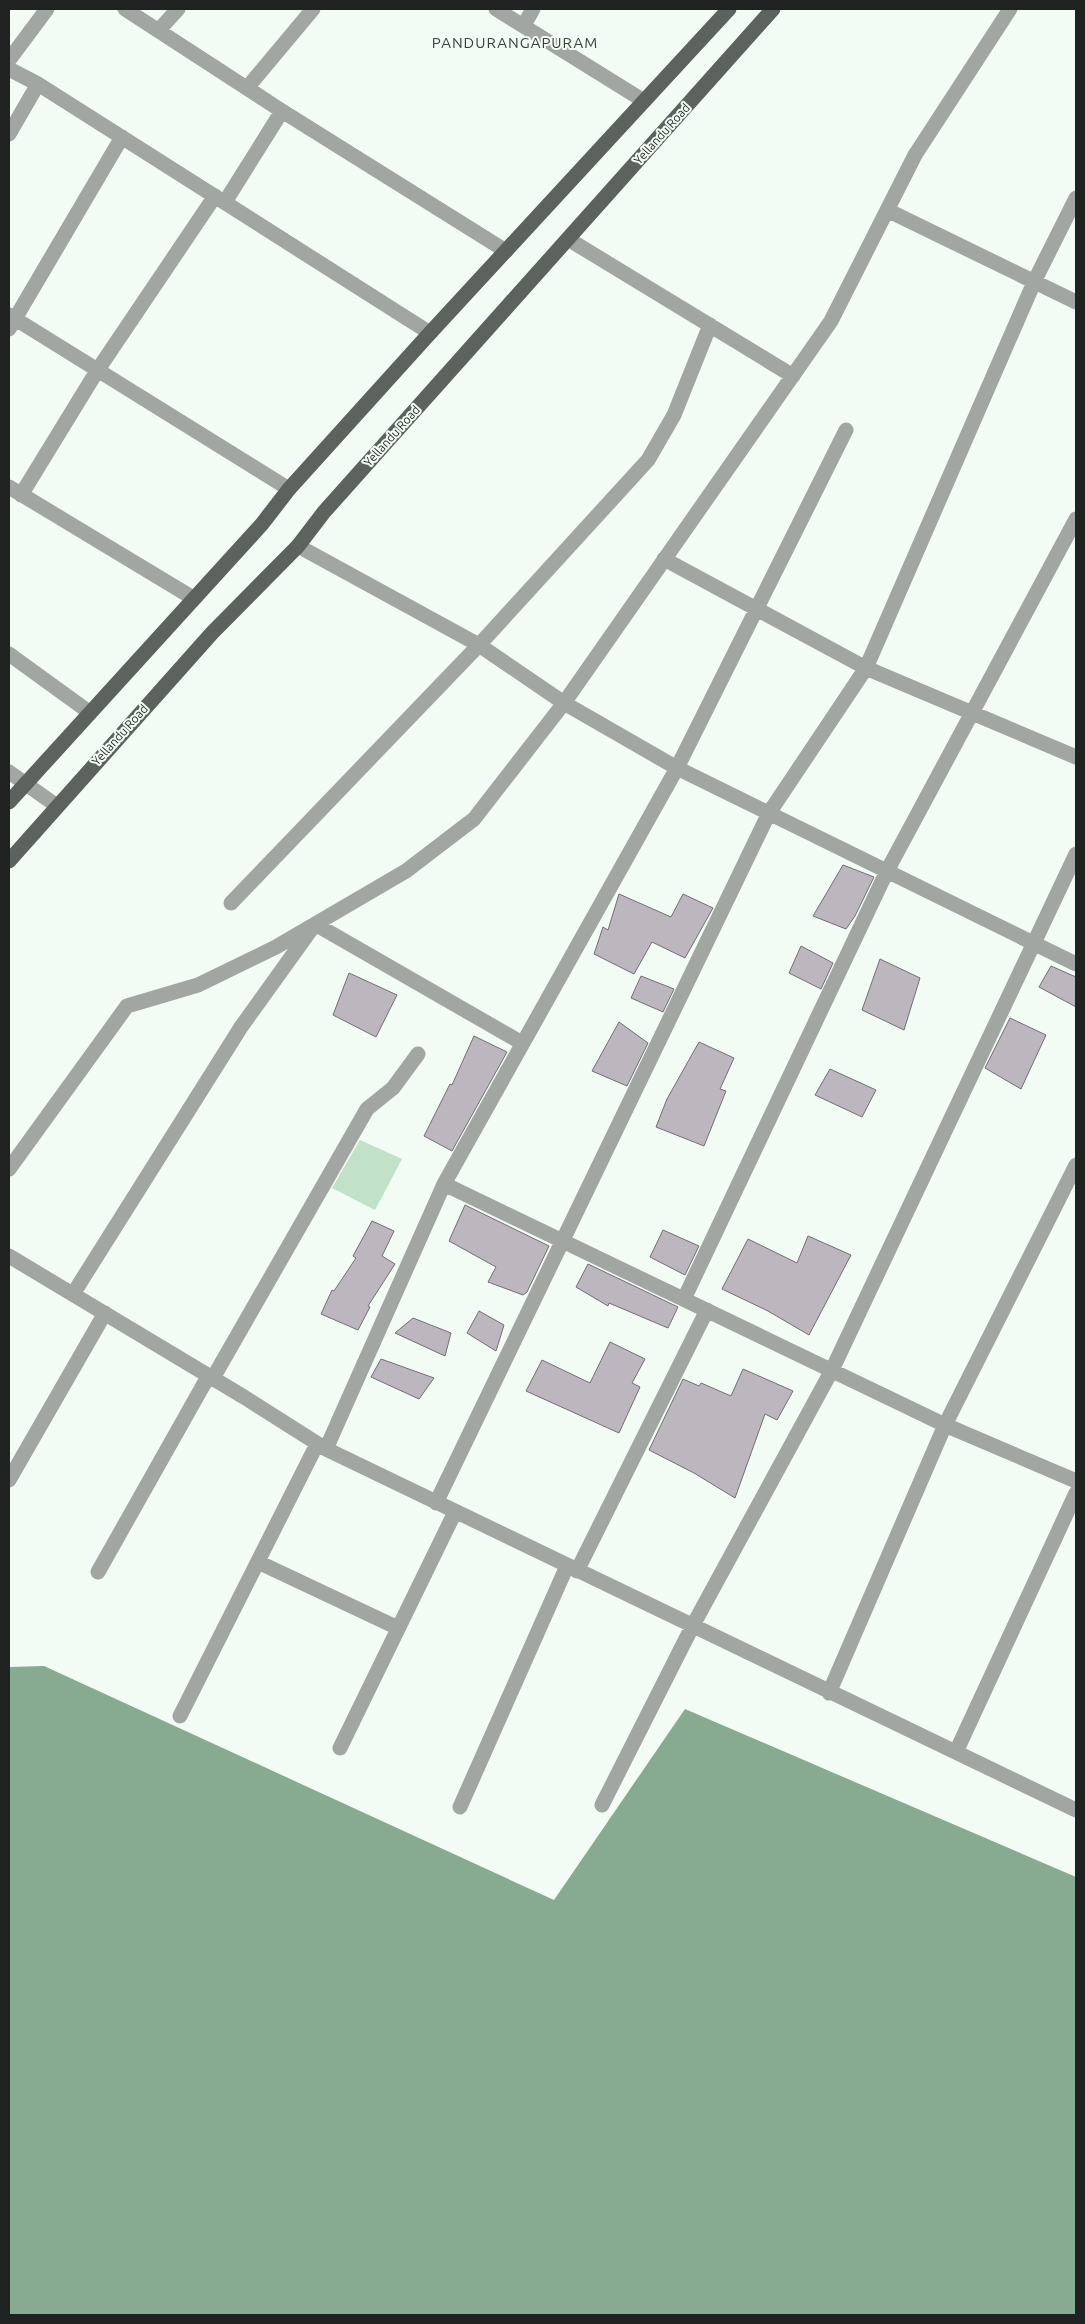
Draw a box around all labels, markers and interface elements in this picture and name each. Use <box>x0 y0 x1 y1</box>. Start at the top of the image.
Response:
district label: PANDURANGAPURAM <box>432 34 598 51</box>
street label: Yellandu Road <box>631 101 692 167</box>
street label: Yellandu Road <box>361 403 422 469</box>
street label: Yellandu Road <box>89 702 150 768</box>

